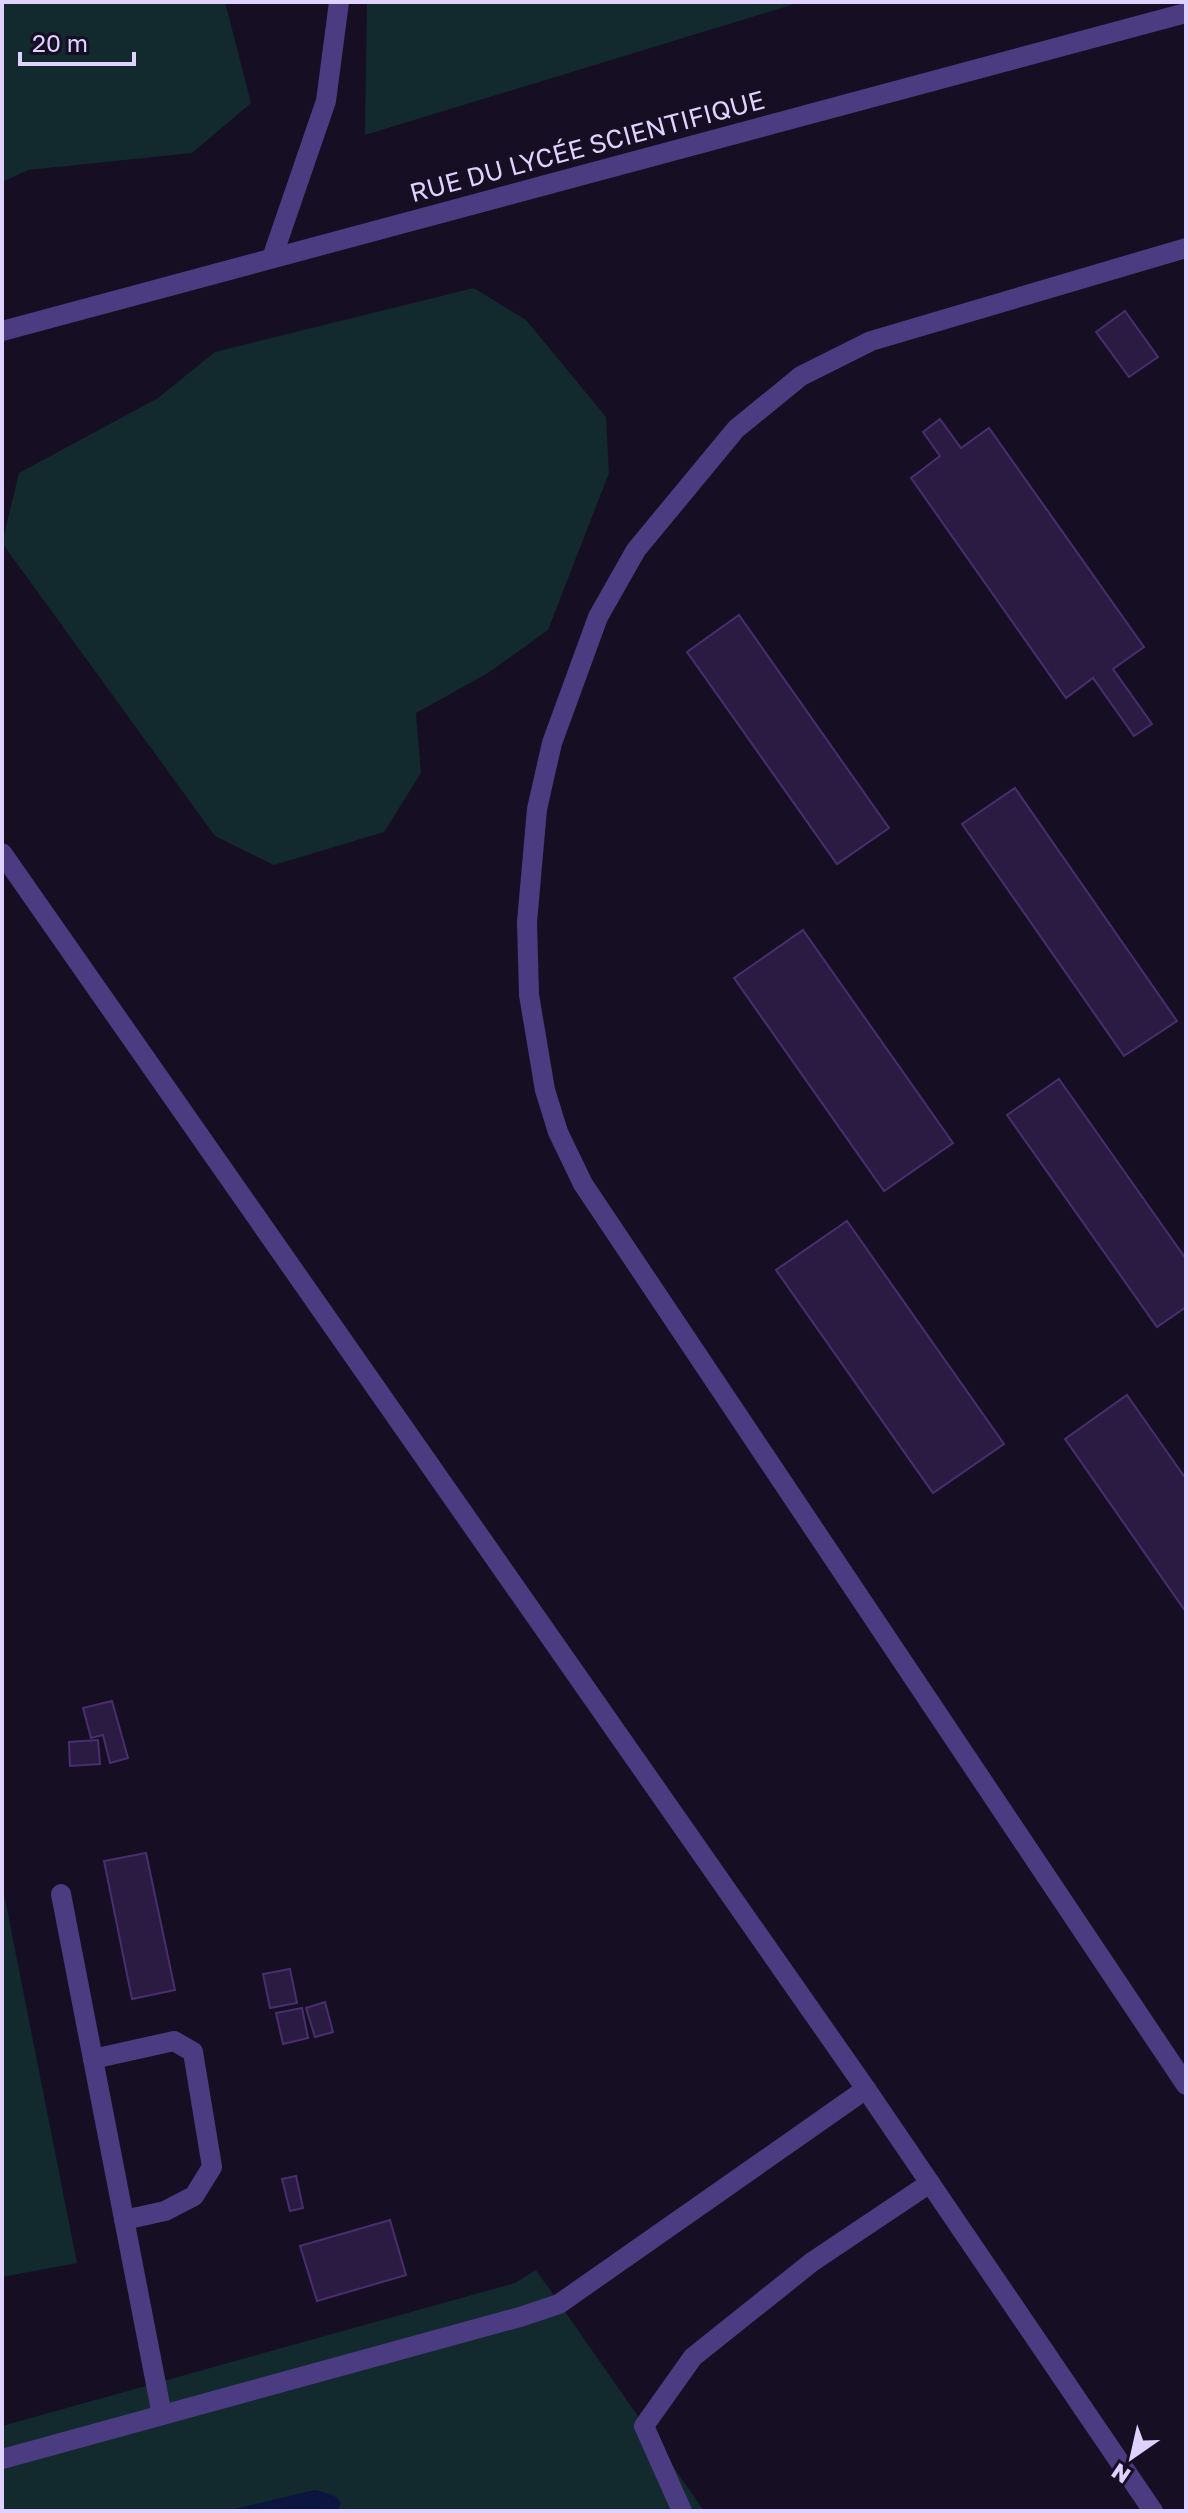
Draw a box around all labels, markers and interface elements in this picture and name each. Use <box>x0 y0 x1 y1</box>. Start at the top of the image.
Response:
scale bar <box>20 16 134 66</box>
text: 20 m <box>32 28 88 57</box>
street label: RUE DU LYCÉE SCIENTIFIQUE <box>406 84 768 208</box>
north arrow <box>1092 2417 1172 2497</box>
text: N <box>1106 2458 1135 2490</box>

